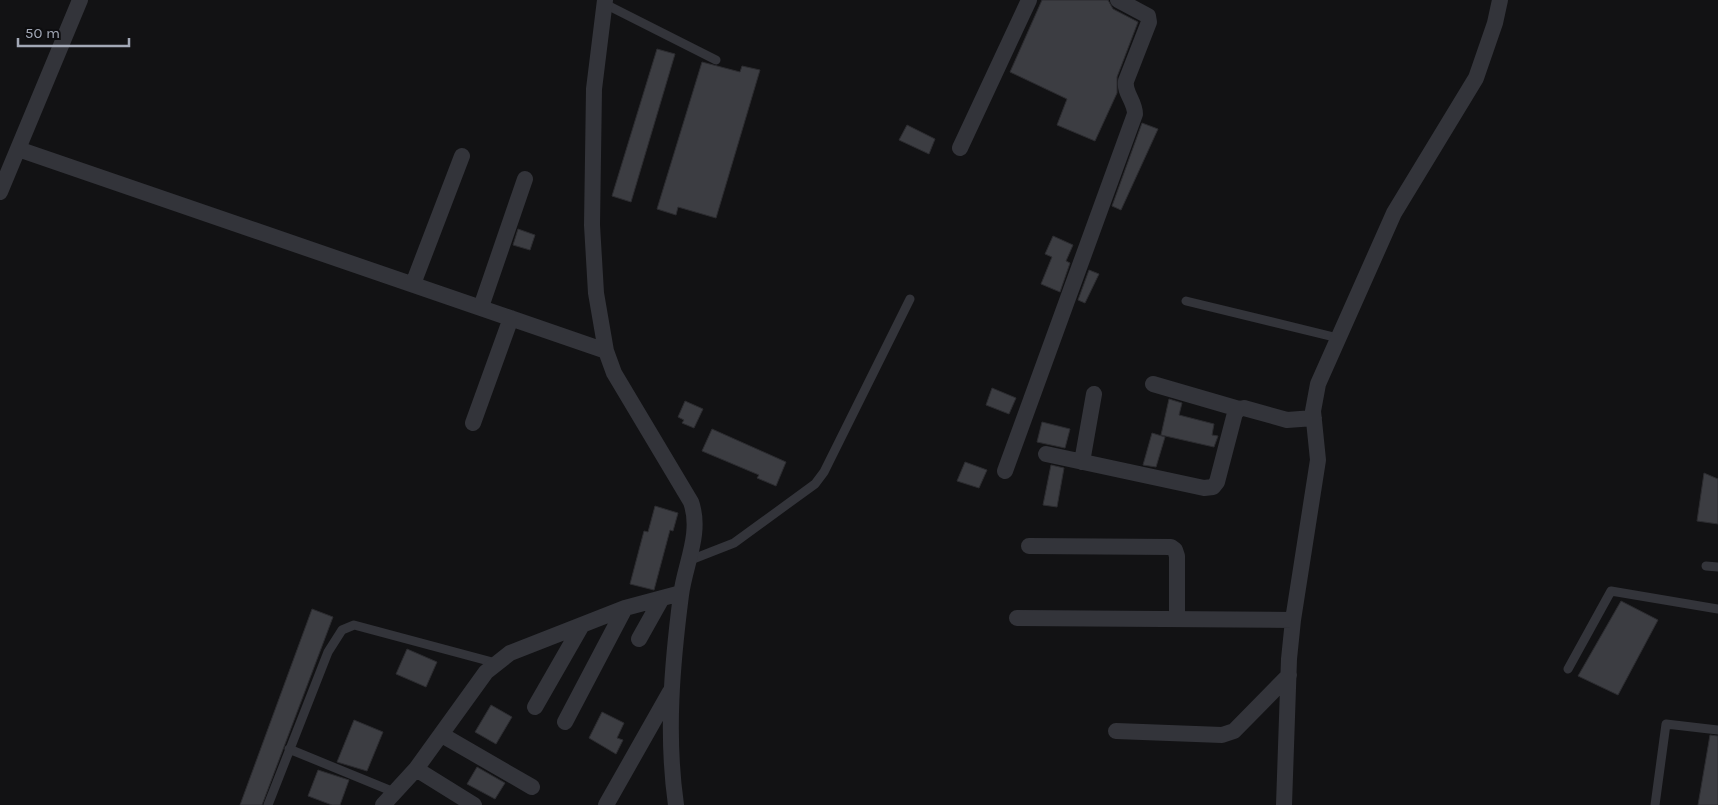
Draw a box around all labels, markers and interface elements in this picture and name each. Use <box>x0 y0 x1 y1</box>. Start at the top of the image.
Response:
scale bar <box>18 15 129 47</box>
text: 50 m <box>25 24 60 42</box>

